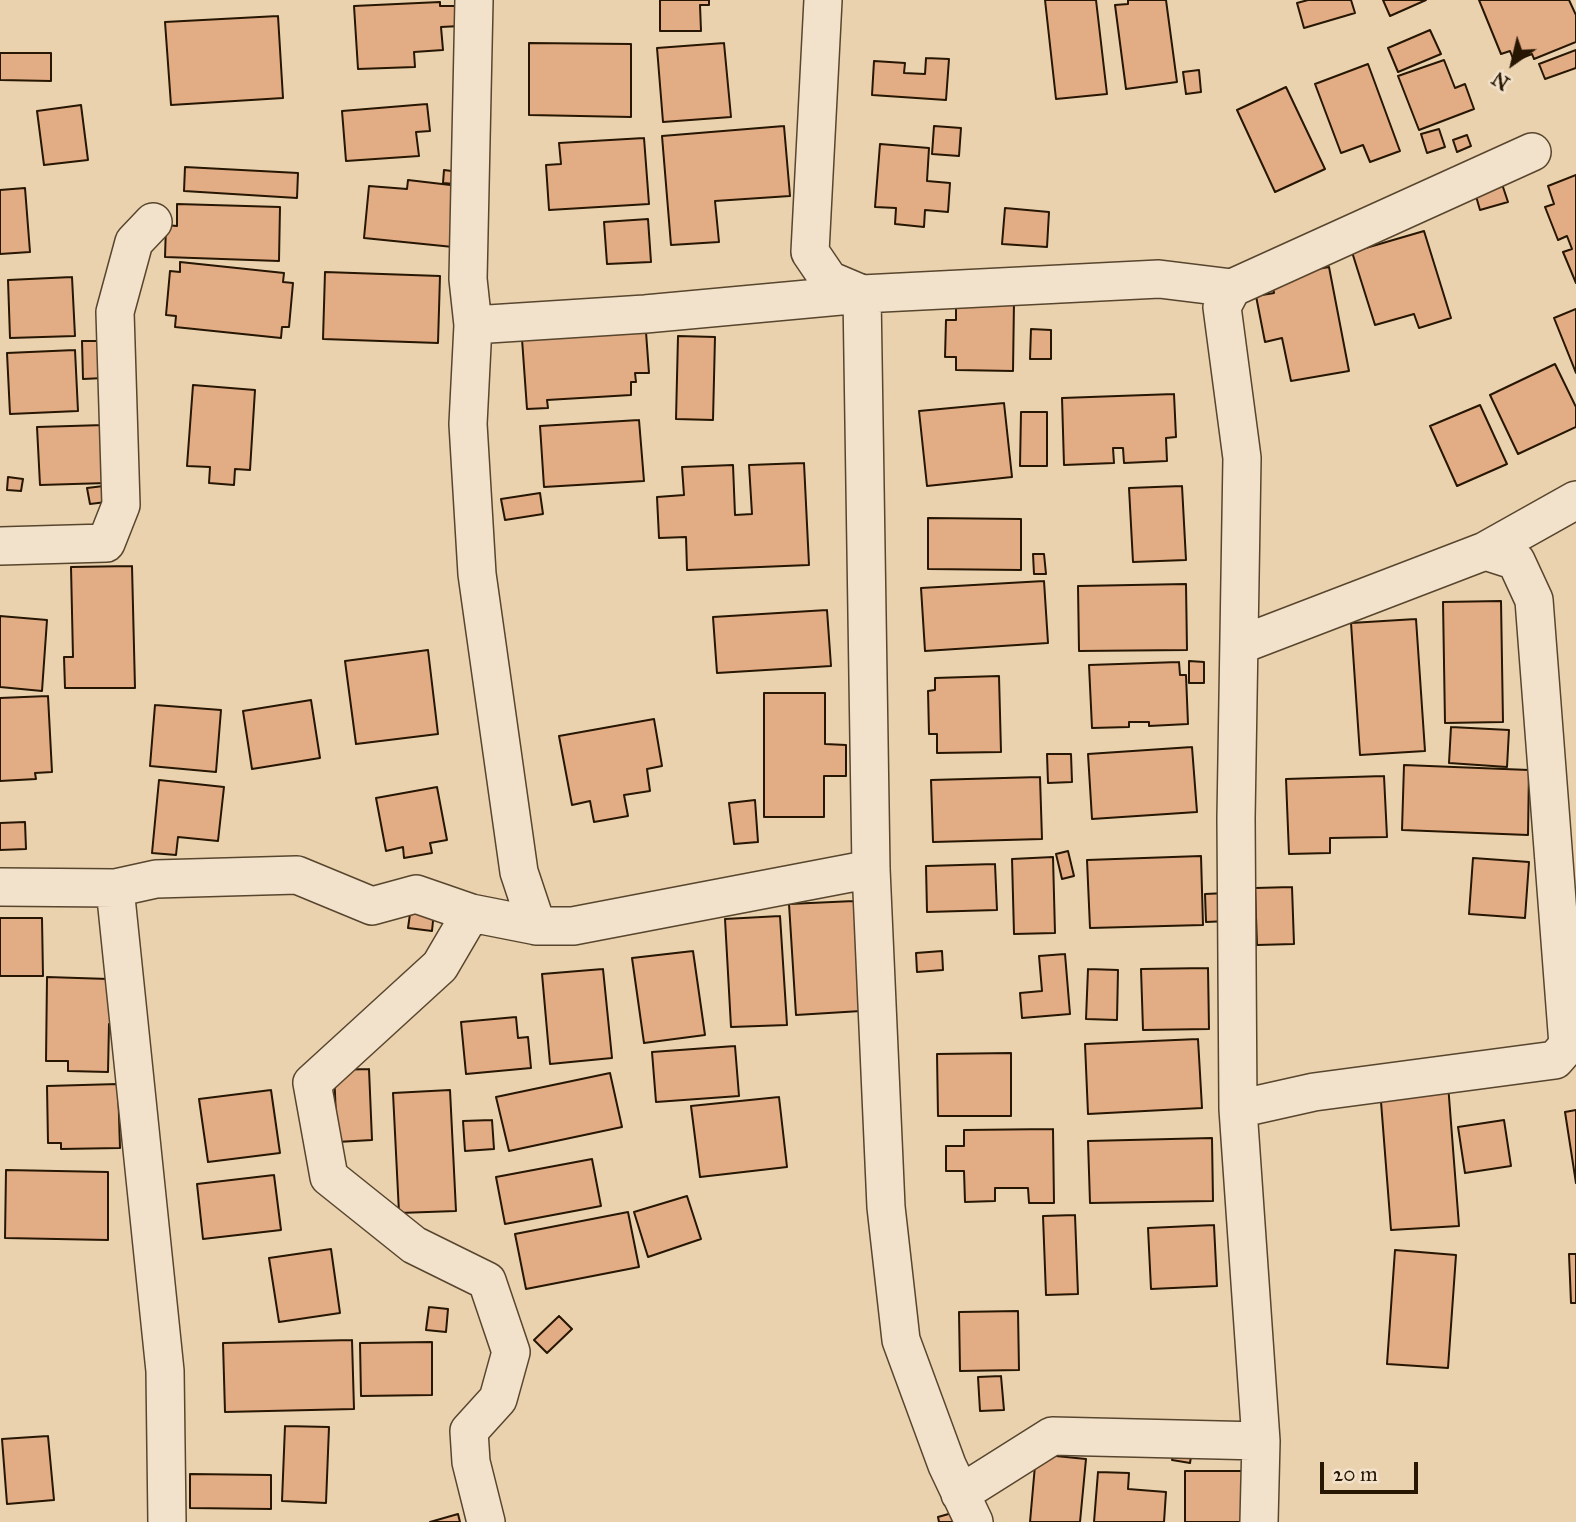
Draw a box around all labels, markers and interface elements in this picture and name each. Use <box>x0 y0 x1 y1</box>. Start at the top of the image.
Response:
north arrow <box>1478 28 1548 98</box>
text: N <box>1488 67 1514 95</box>
scale bar <box>1324 1448 1422 1492</box>
text: 20 m <box>1333 1461 1378 1487</box>

